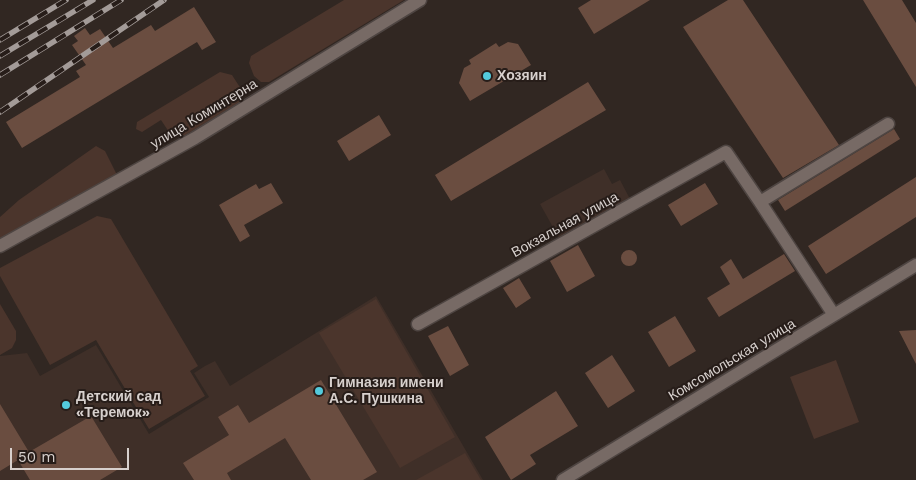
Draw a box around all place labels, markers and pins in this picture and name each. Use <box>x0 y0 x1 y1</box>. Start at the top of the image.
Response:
place label: Хозяин <box>497 68 547 84</box>
marker: Хозяин <box>481 70 493 82</box>
place label: Гимназия имени А.С. Пушкина <box>329 375 444 408</box>
marker: Гимназия имени А.С. Пушкина <box>313 385 325 397</box>
place label: Детский сад «Теремок» <box>76 389 161 422</box>
marker: Детский сад «Теремок» <box>60 399 72 411</box>

